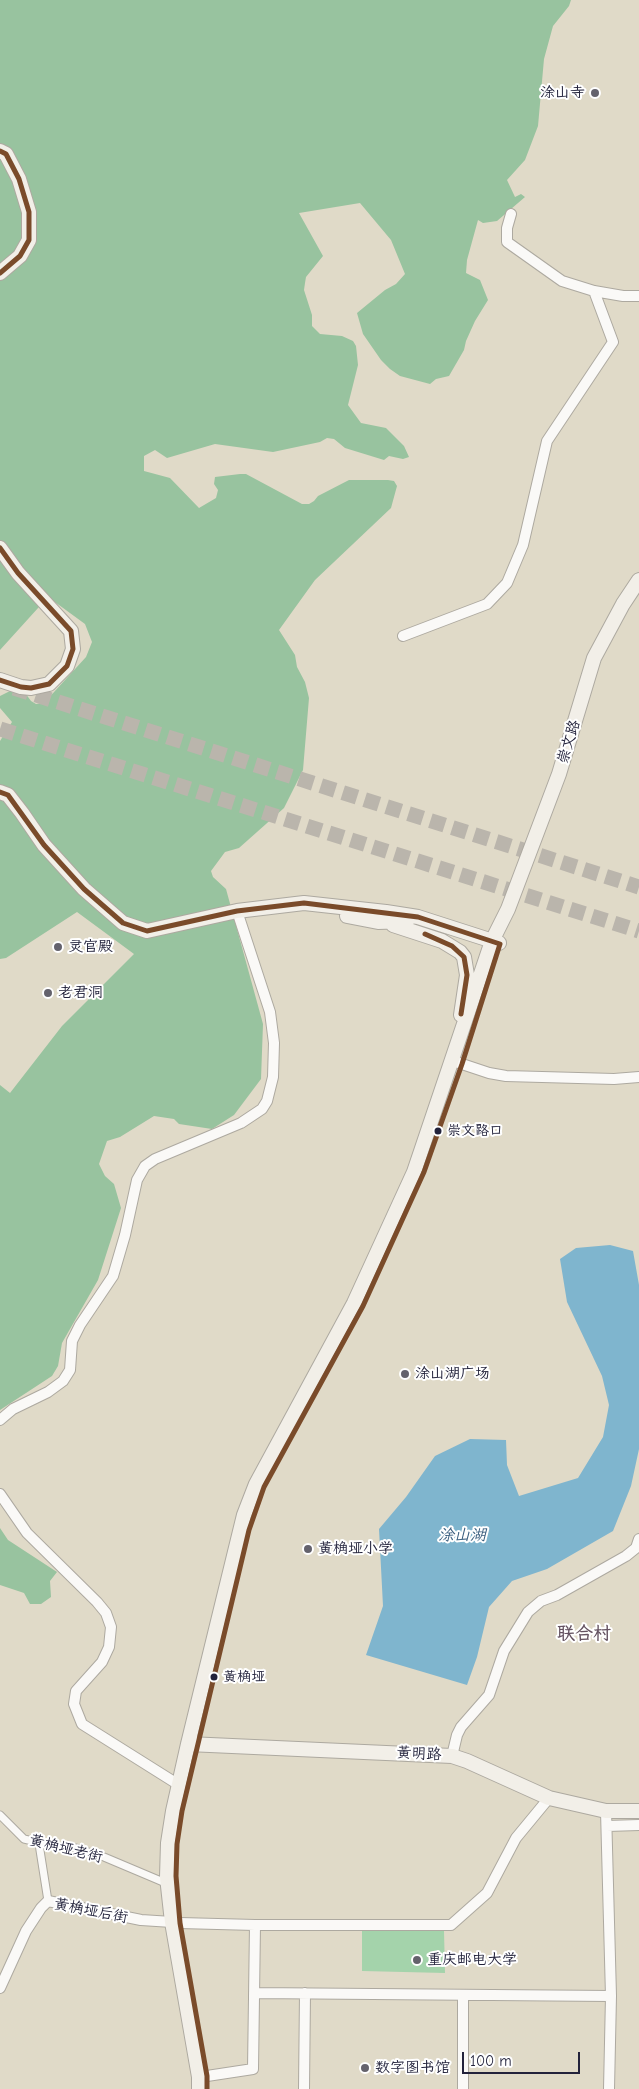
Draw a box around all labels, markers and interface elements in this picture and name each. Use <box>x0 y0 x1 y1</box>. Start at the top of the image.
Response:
place label: 涂山寺 <box>540 84 585 102</box>
marker: 涂山寺 <box>589 87 601 99</box>
street label: 崇文路 <box>554 718 584 766</box>
place label: 灵官殿 <box>68 938 113 956</box>
marker: 灵官殿 <box>52 941 64 953</box>
place label: 老君洞 <box>58 984 103 1002</box>
marker: 老君洞 <box>42 987 54 999</box>
place label: 崇文路口 <box>447 1123 503 1139</box>
marker: 崇文路口 <box>433 1126 443 1136</box>
place label: 涂山湖广场 <box>415 1365 490 1383</box>
marker: 涂山湖广场 <box>399 1368 411 1380</box>
water label: 涂山湖 <box>438 1525 486 1545</box>
place label: 黄桷垭小学 <box>318 1540 393 1558</box>
marker: 黄桷垭小学 <box>302 1543 314 1555</box>
district label: 联合村 <box>557 1623 611 1645</box>
place label: 黄桷垭 <box>223 1669 265 1685</box>
marker: 黄桷垭 <box>209 1672 219 1682</box>
street label: 黄明路 <box>396 1744 442 1764</box>
street label: 黄桷垭老街 <box>27 1831 105 1867</box>
street label: 黄桷垭后街 <box>52 1895 130 1927</box>
place label: 重庆邮电大学 <box>427 1951 517 1969</box>
marker: 重庆邮电大学 <box>411 1954 423 1966</box>
scale bar <box>464 2042 582 2074</box>
text: 100 m <box>470 2052 512 2070</box>
place label: 数字图书馆 <box>375 2059 450 2077</box>
marker: 数字图书馆 <box>359 2062 371 2074</box>

